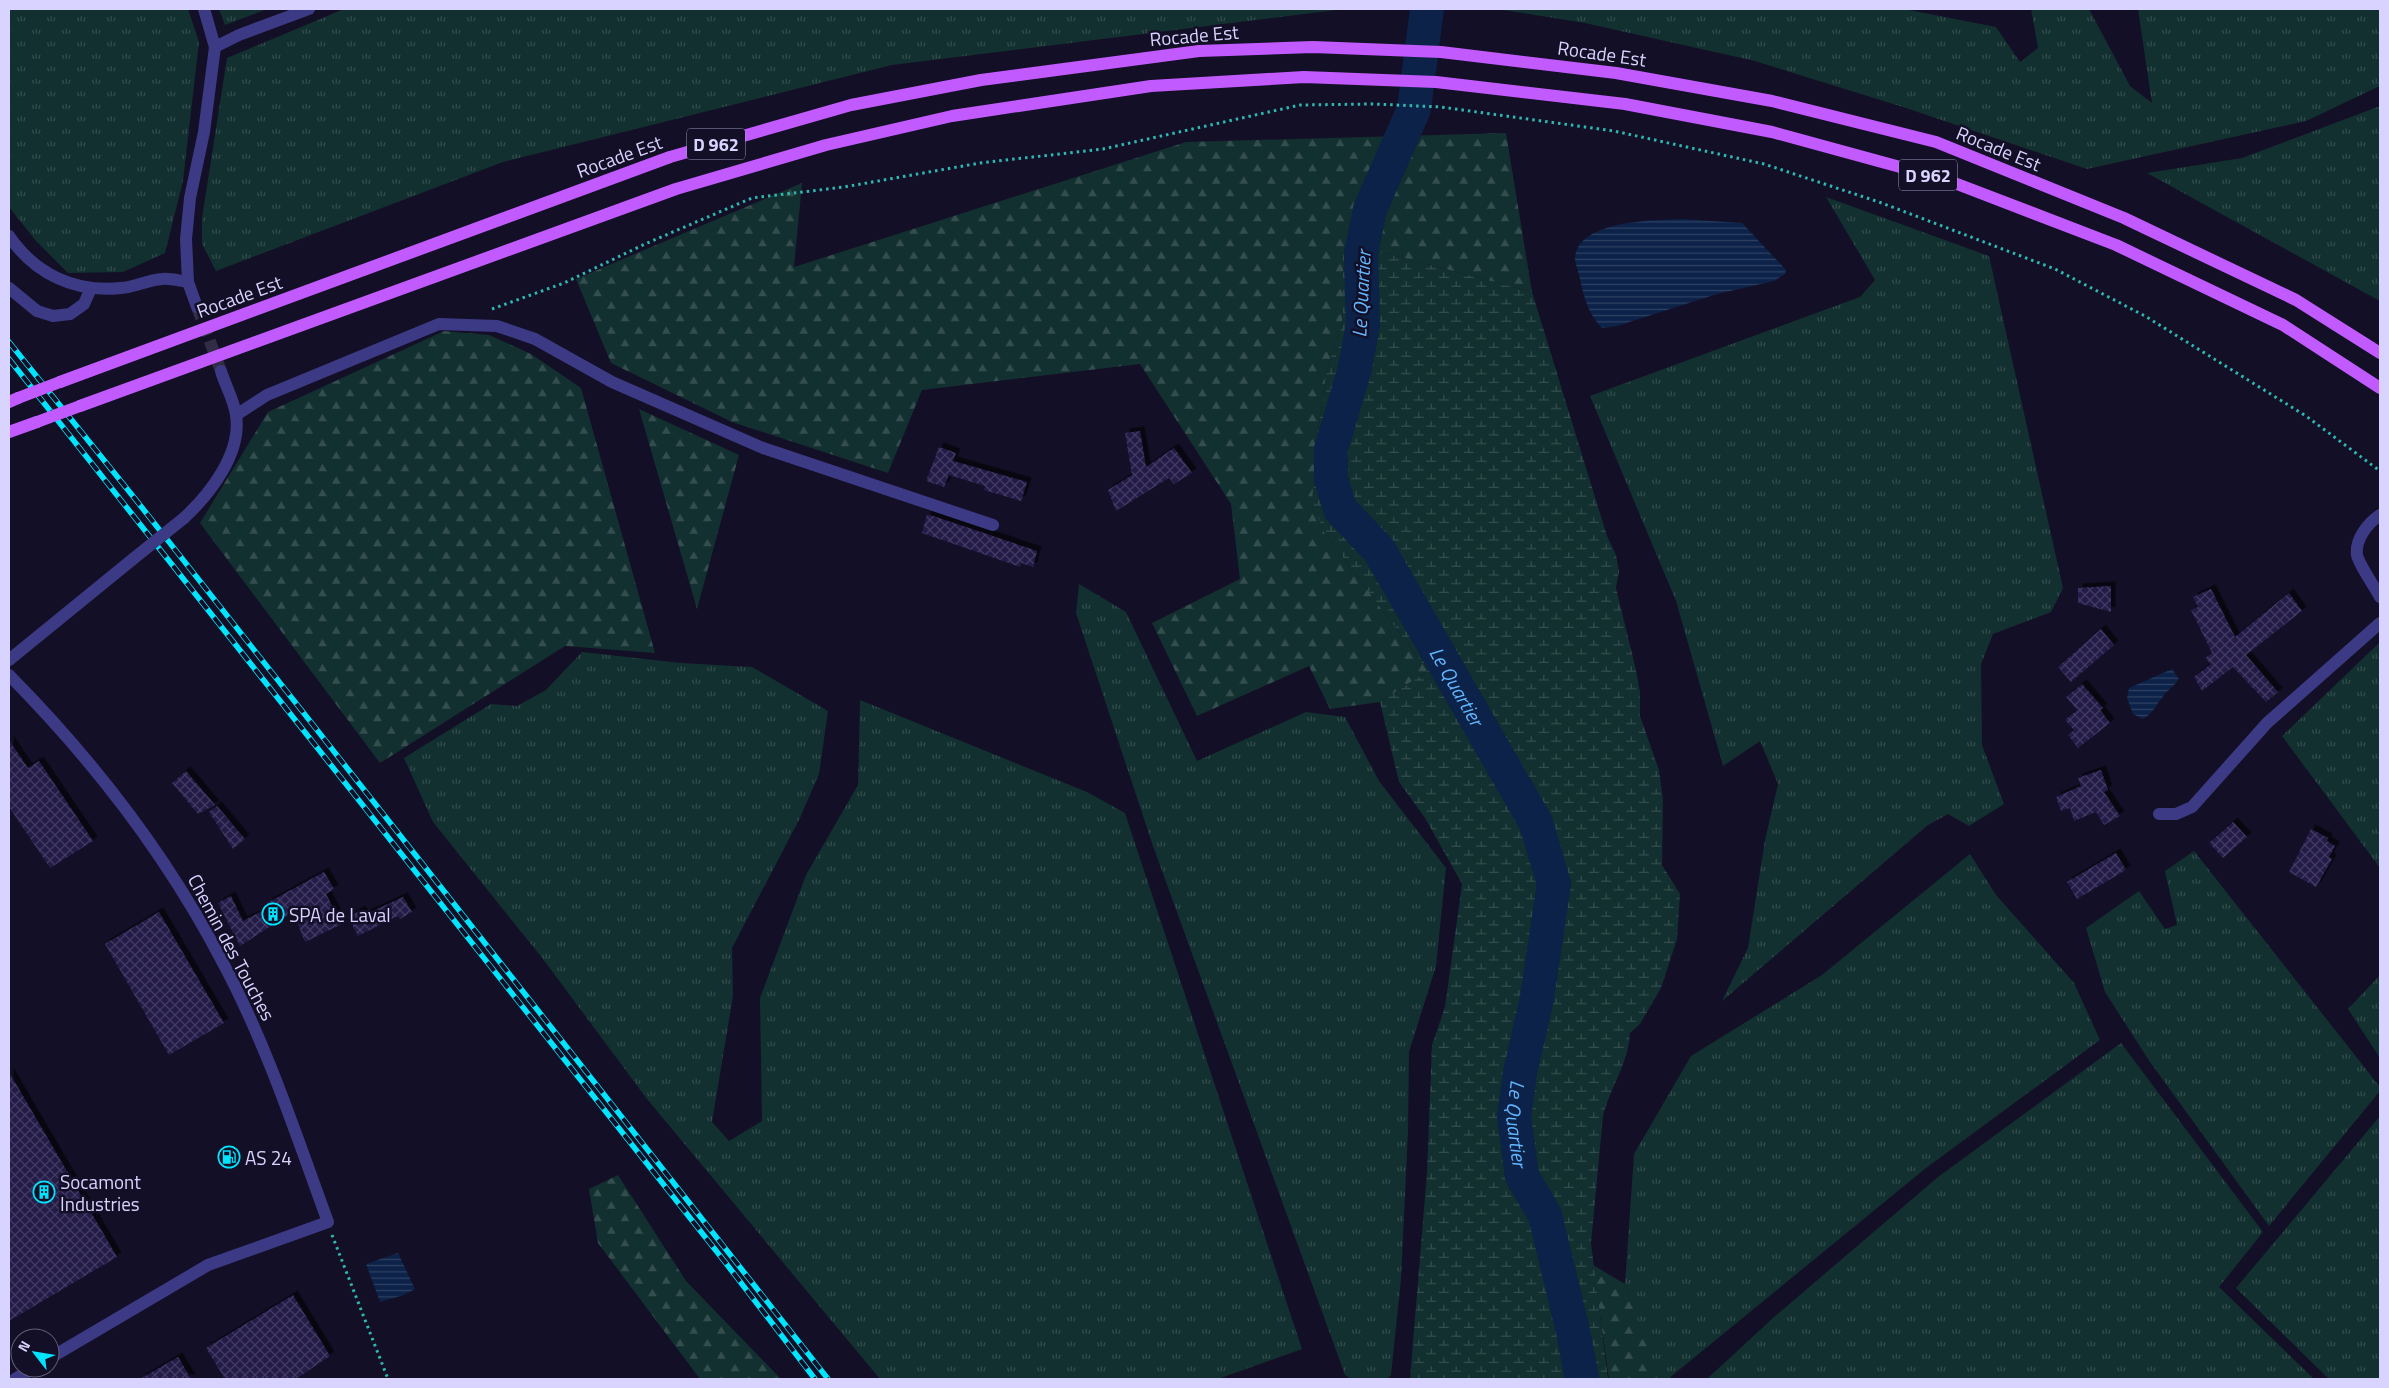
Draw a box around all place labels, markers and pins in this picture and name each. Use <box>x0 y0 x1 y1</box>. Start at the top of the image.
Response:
place label: SPA de Laval <box>289 900 391 929</box>
building icon: SPA de Laval <box>261 902 285 926</box>
place label: AS 24 <box>245 1143 292 1172</box>
fuel station icon: AS 24 <box>217 1145 241 1169</box>
place label: Socamont Industries <box>60 1167 141 1218</box>
building icon: Socamont Industries <box>32 1180 56 1204</box>

